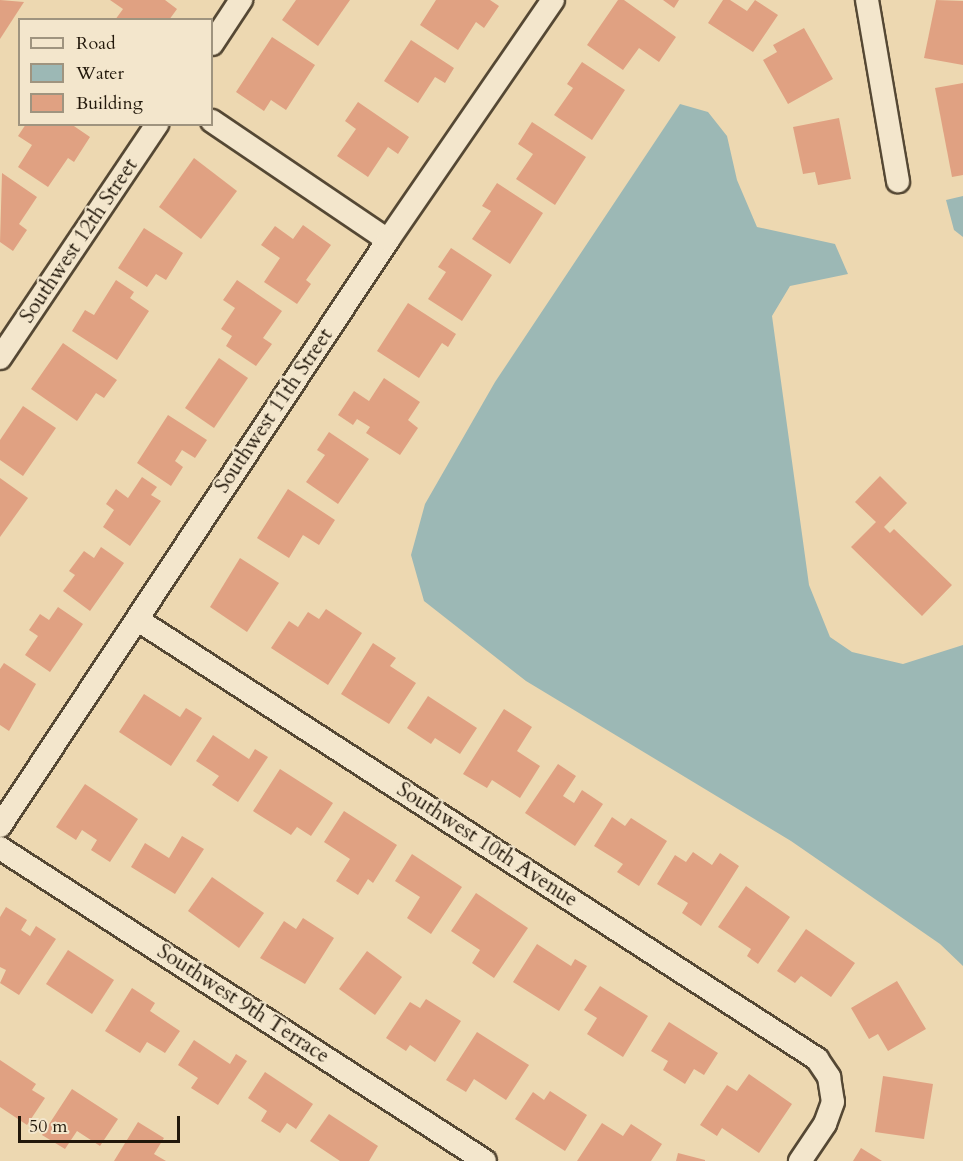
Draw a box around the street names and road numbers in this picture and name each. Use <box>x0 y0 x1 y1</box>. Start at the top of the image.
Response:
street label: Southwest 12th Street <box>15 154 143 328</box>
street label: Southwest 11th Street <box>210 324 338 498</box>
street label: Southwest 10th Avenue <box>392 777 582 913</box>
street label: Southwest 9th Terrace <box>152 939 334 1069</box>

